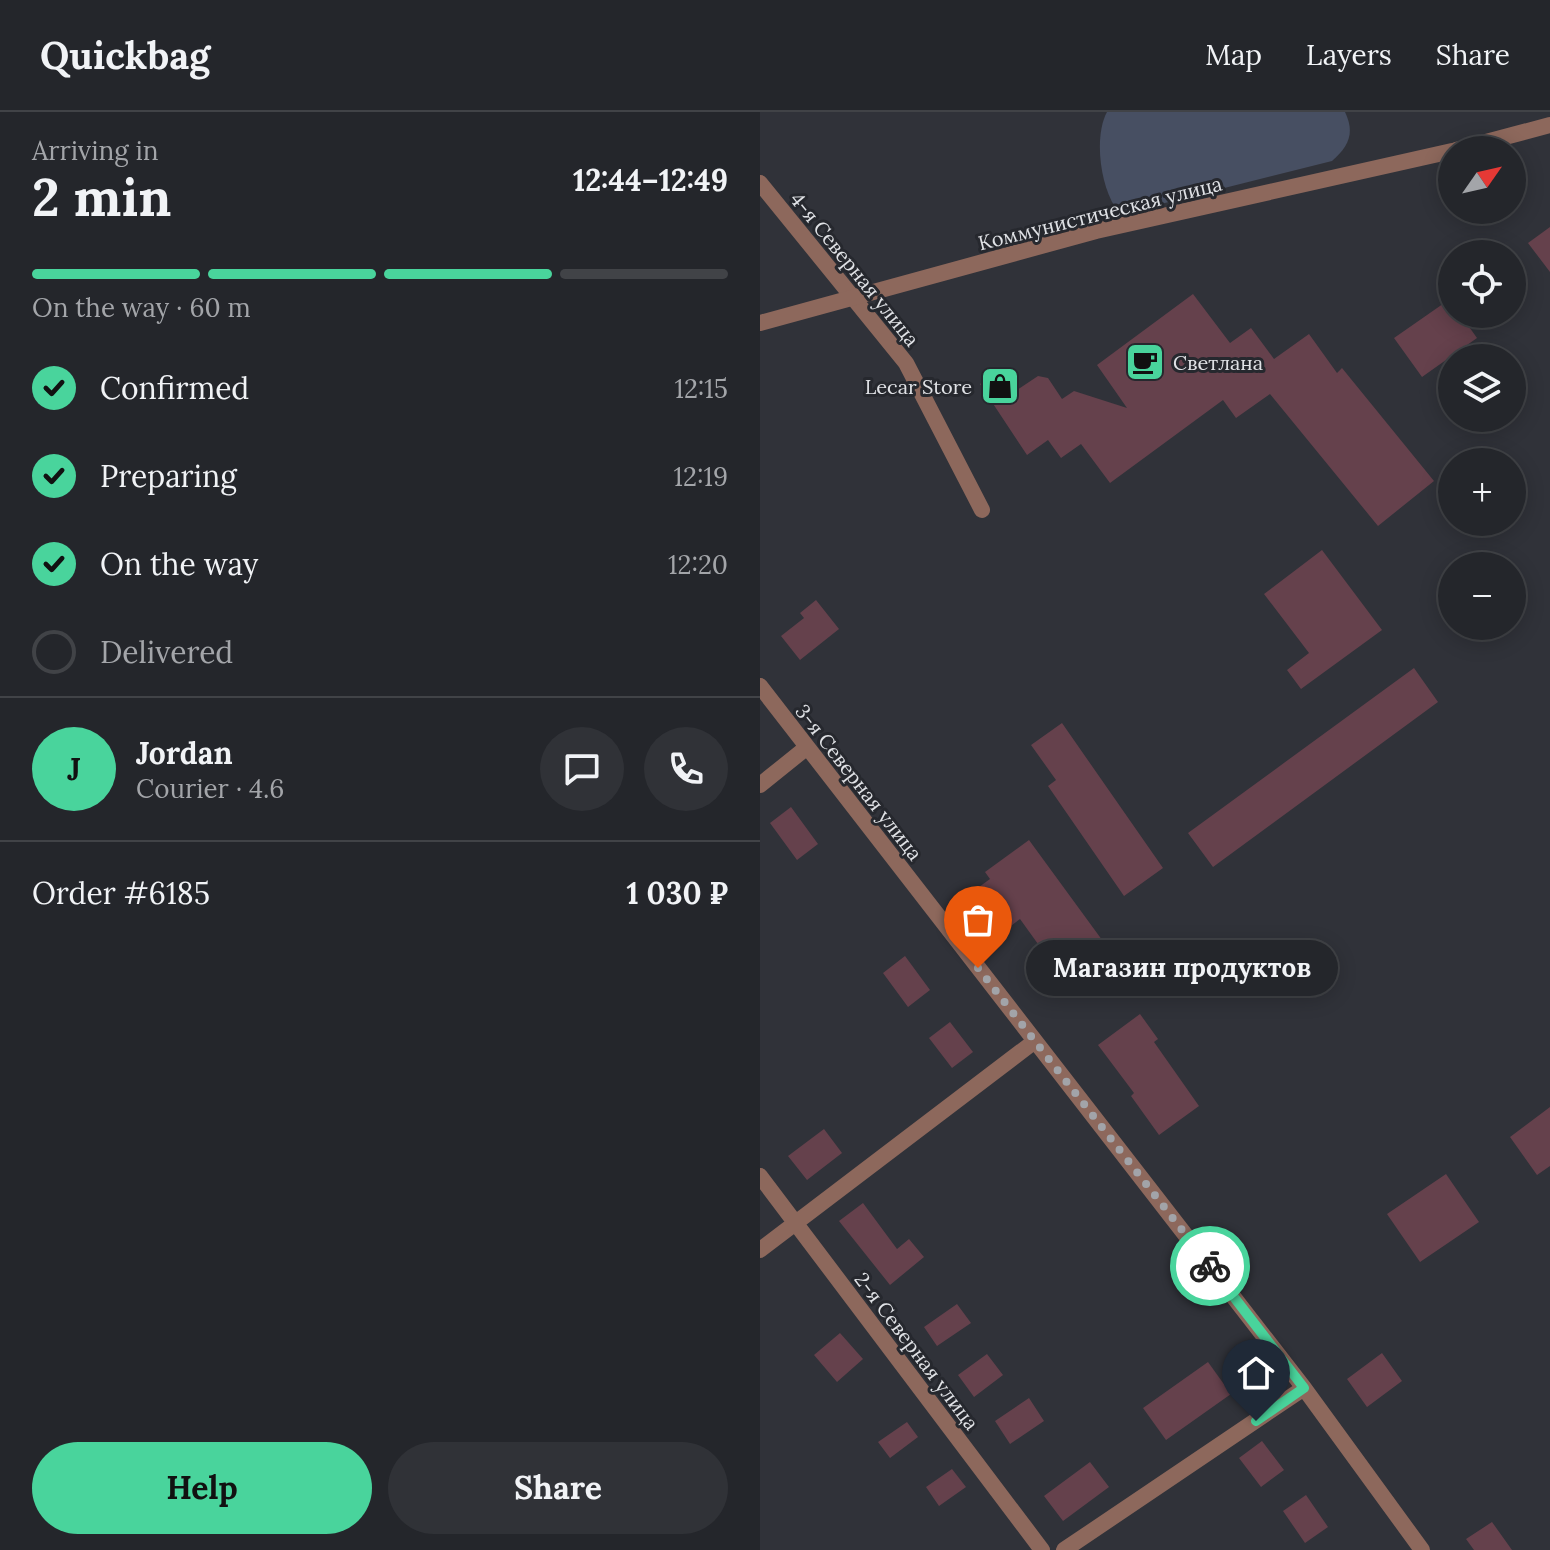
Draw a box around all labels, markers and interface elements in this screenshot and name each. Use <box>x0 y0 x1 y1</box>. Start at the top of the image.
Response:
text: Quickbag <box>40 31 210 79</box>
text: Map <box>1205 37 1262 73</box>
text: Layers <box>1306 37 1392 73</box>
text: Share <box>1436 37 1510 73</box>
text: Arriving in <box>32 134 159 167</box>
north arrow <box>1438 136 1526 224</box>
map controls <box>1438 136 1526 640</box>
text: 12:44–12:49 <box>573 161 728 199</box>
text: 2 min <box>32 164 171 230</box>
street label: Коммунистическая улица <box>975 171 1225 255</box>
street label: 4-я Северная улица <box>785 187 925 351</box>
button: locate <box>1438 240 1526 328</box>
text: On the way · 60 m <box>32 291 251 324</box>
cafe icon: Светлана <box>1124 341 1166 383</box>
button: layers <box>1438 344 1526 432</box>
place label: Светлана <box>1173 350 1263 375</box>
shop icon: Lecar Store <box>979 365 1021 407</box>
icon: check <box>32 366 76 410</box>
text: Confirmed <box>100 369 249 407</box>
text: 12:15 <box>674 372 728 405</box>
place label: Lecar Store <box>865 374 972 399</box>
button: + <box>1438 448 1526 536</box>
icon: check <box>32 454 76 498</box>
text: Preparing <box>100 457 237 495</box>
text: 12:19 <box>674 460 728 493</box>
icon: check <box>32 542 76 586</box>
text: On the way <box>100 545 258 583</box>
text: 12:20 <box>668 548 728 581</box>
button: − <box>1438 552 1526 640</box>
text: Delivered <box>100 633 233 671</box>
street label: 3-я Северная улица <box>790 699 928 865</box>
button: chat <box>540 727 624 811</box>
button: phone <box>644 727 728 811</box>
text: Jordan <box>136 734 233 772</box>
text: J <box>67 750 81 788</box>
text: Courier · 4.6 <box>136 772 284 805</box>
text: Order #6185 <box>32 874 210 912</box>
text: 1 030 ₽ <box>627 874 728 912</box>
pin <box>944 886 1012 968</box>
icon: bag <box>956 898 1000 942</box>
callout: Магазин продуктов <box>1026 940 1338 996</box>
text: Магазин продуктов <box>1053 951 1311 984</box>
courier <box>1170 1226 1250 1306</box>
icon: bike <box>1188 1244 1232 1288</box>
street label: 2-я Северная улица <box>850 1267 984 1435</box>
pin <box>1222 1339 1290 1421</box>
icon: home <box>1234 1351 1278 1395</box>
button: Help <box>32 1442 372 1534</box>
button: Share <box>388 1442 728 1534</box>

